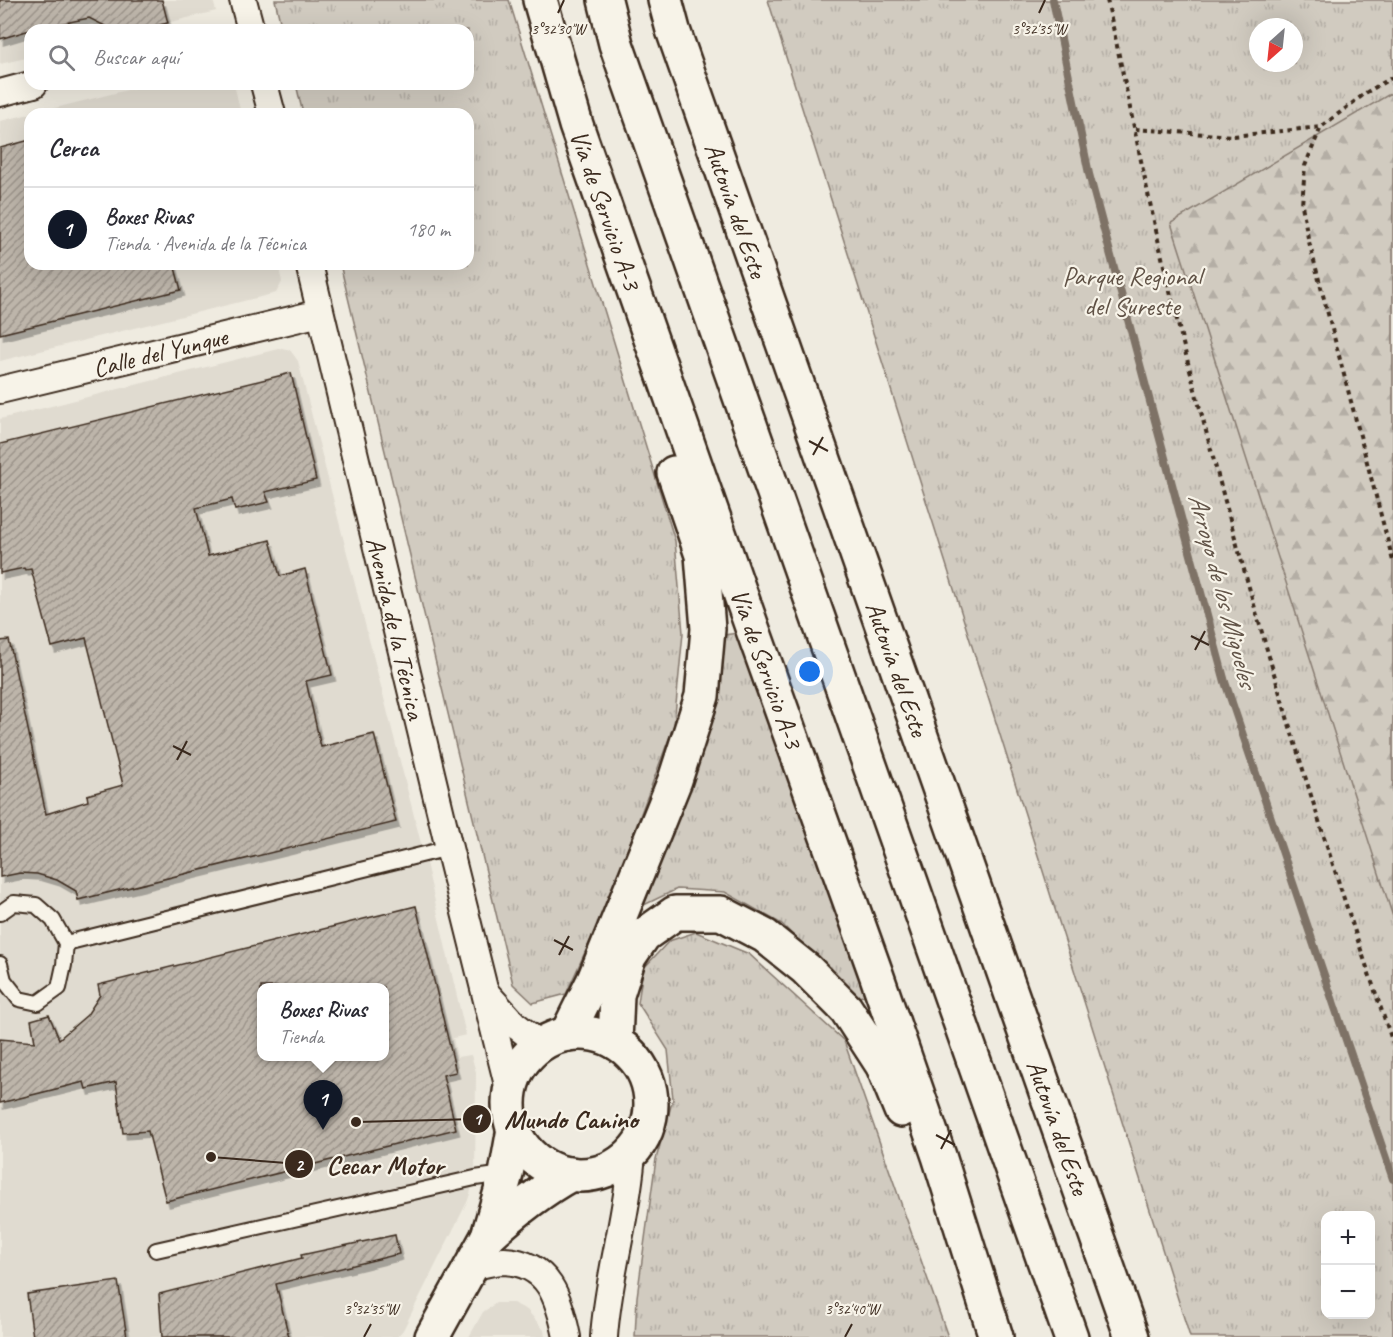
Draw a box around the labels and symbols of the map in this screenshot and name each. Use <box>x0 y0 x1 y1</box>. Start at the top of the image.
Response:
north arrow <box>1249 18 1303 72</box>
text: 3°32'30"W <box>531 20 588 39</box>
text: 3°32'35"W <box>1012 20 1069 39</box>
street label: Vía de Servicio A-3 <box>562 126 649 296</box>
street label: Autovía del Este <box>697 139 775 284</box>
park label: Parque Regional del Sureste <box>1063 260 1206 323</box>
street label: Calle del Yunque <box>90 319 232 385</box>
water label: Arroyo de los Migueles <box>1181 490 1266 695</box>
street label: Avenida de la Técnica <box>359 534 433 724</box>
street label: Vía de Servicio A-3 <box>723 584 811 755</box>
street label: Autovía del Este <box>858 597 936 742</box>
your location <box>795 657 824 686</box>
street label: Autovía del Este <box>1019 1056 1097 1201</box>
pin: 1 <box>304 1080 342 1130</box>
callout: Mundo Canino <box>462 1096 650 1141</box>
text: Mundo Canino <box>504 1102 640 1136</box>
text: 1 <box>473 1108 483 1130</box>
callout: Cecar Motor <box>284 1142 455 1187</box>
text: Cecar Motor <box>327 1148 447 1182</box>
text: 2 <box>295 1154 305 1176</box>
text: 3°32'35"W <box>344 1300 401 1319</box>
text: 3°32'40"W <box>825 1300 882 1319</box>

